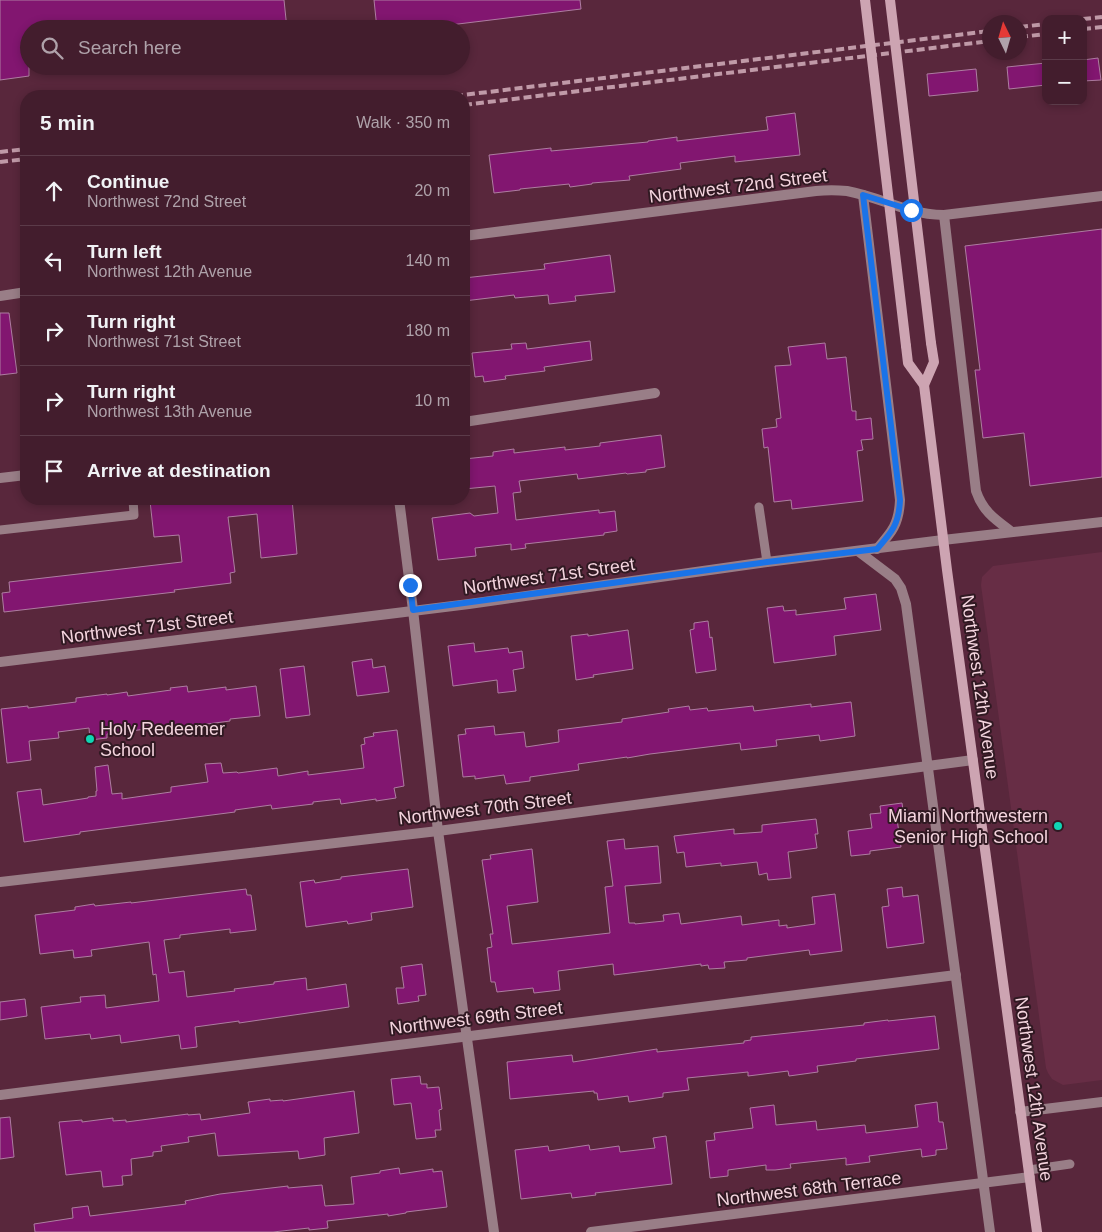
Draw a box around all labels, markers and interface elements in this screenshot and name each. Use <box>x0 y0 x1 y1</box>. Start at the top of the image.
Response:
north arrow <box>982 15 1027 60</box>
map controls <box>1042 15 1087 105</box>
button: + <box>1042 15 1087 60</box>
search box <box>20 20 470 75</box>
icon: search <box>38 34 66 62</box>
text: Search here <box>78 37 182 58</box>
button: − <box>1042 60 1087 105</box>
text: 5 min <box>40 111 95 134</box>
text: Walk · 350 m <box>356 114 450 131</box>
street label: Northwest 72nd Street <box>648 165 828 207</box>
text: Continue <box>87 171 169 192</box>
icon: ahead <box>40 177 68 205</box>
text: 20 m <box>414 182 450 199</box>
text: Northwest 72nd Street <box>87 193 246 210</box>
route start <box>900 199 923 222</box>
text: Turn left <box>87 241 162 262</box>
icon: left <box>40 247 68 275</box>
text: 140 m <box>406 252 450 269</box>
text: Northwest 12th Avenue <box>87 263 252 280</box>
text: Turn right <box>87 311 175 332</box>
icon: right <box>40 317 68 345</box>
text: 180 m <box>406 322 450 339</box>
text: Northwest 71st Street <box>87 333 241 350</box>
text: Turn right <box>87 381 175 402</box>
icon: right <box>40 387 68 415</box>
text: 10 m <box>414 392 450 409</box>
text: Northwest 13th Avenue <box>87 403 252 420</box>
icon: arrive <box>40 457 68 485</box>
text: Arrive at destination <box>87 460 271 481</box>
street label: Northwest 71st Street <box>462 554 636 598</box>
route end <box>399 574 422 597</box>
street label: Northwest 12th Avenue <box>957 594 1003 780</box>
street label: Northwest 71st Street <box>60 607 234 647</box>
place label: Holy Redeemer School <box>100 719 225 760</box>
marker: Holy Redeemer School <box>84 733 96 745</box>
street label: Northwest 70th Street <box>397 787 573 829</box>
place label: Miami Northwestern Senior High School <box>888 806 1048 847</box>
marker: Miami Northwestern Senior High School <box>1052 820 1064 832</box>
street label: Northwest 12th Avenue <box>1011 996 1057 1182</box>
street label: Northwest 69th Street <box>388 997 564 1039</box>
street label: Northwest 68th Terrace <box>716 1168 902 1210</box>

